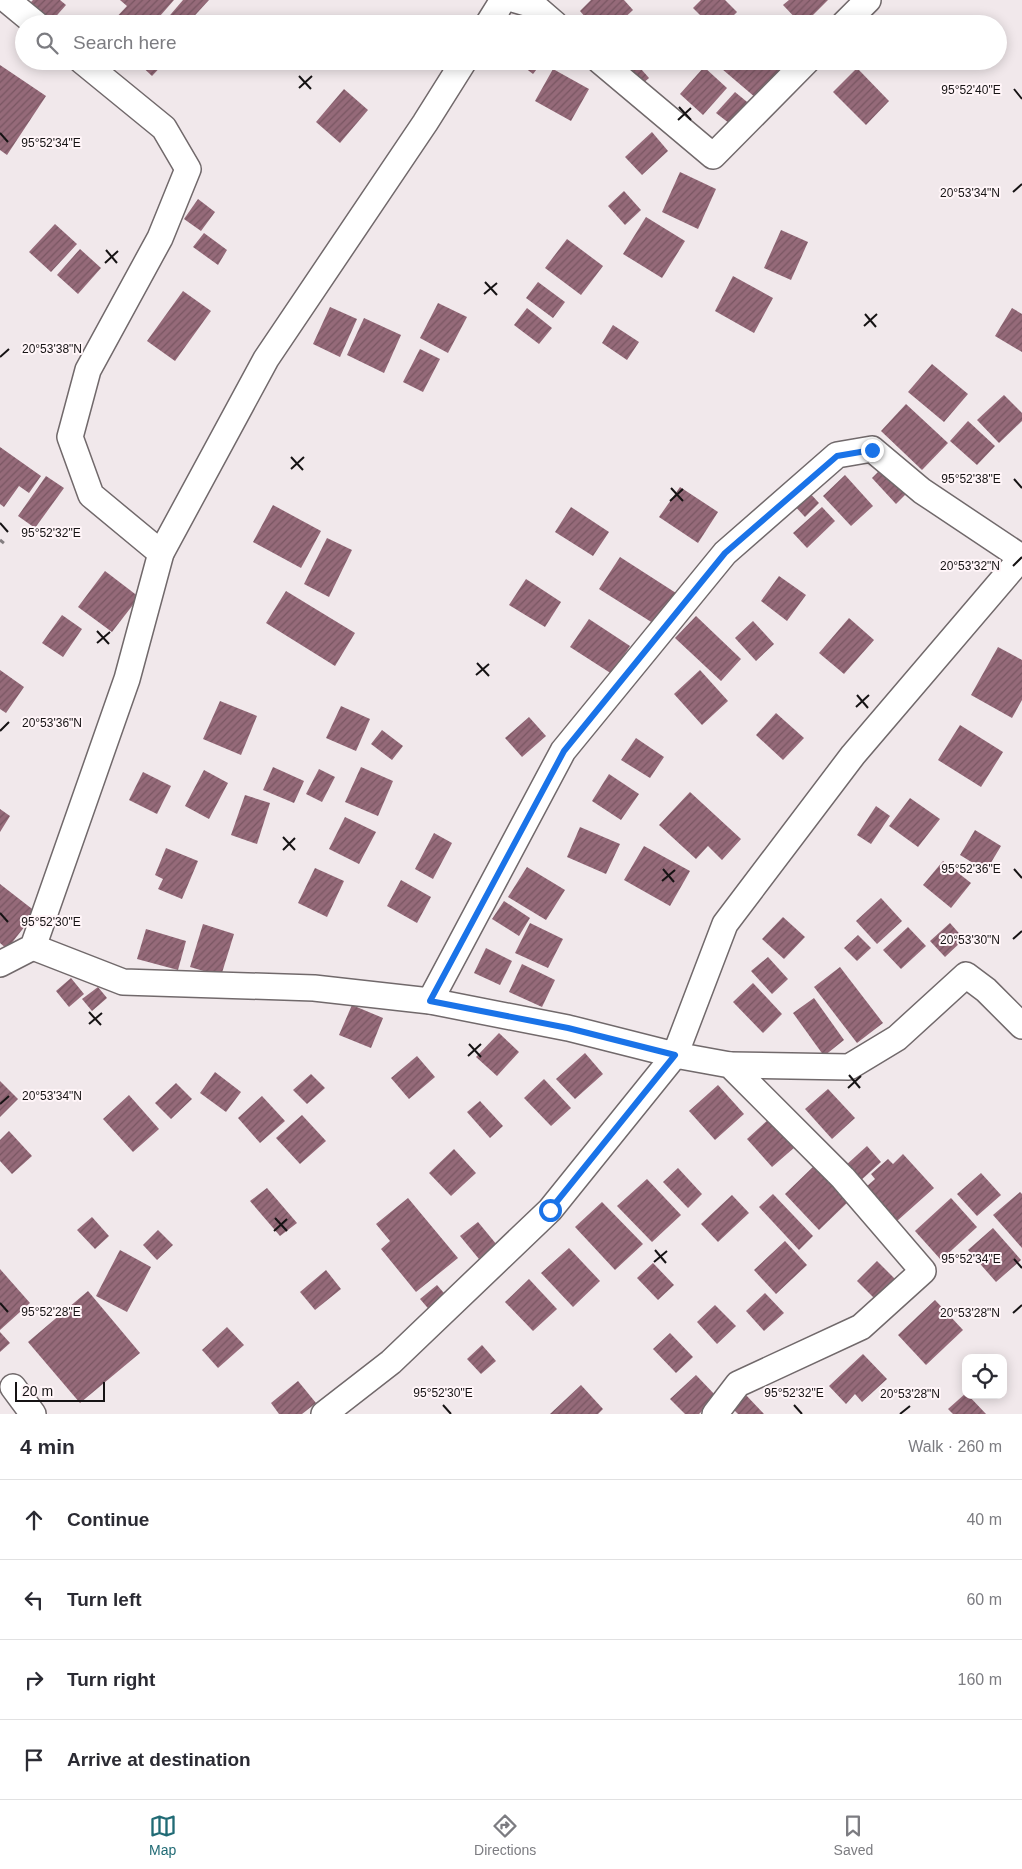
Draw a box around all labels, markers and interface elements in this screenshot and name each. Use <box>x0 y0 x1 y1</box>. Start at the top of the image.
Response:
search box <box>15 15 1007 70</box>
icon: search <box>33 29 61 57</box>
text: Search here <box>73 32 177 53</box>
text: 95°52'40"E <box>941 83 1001 97</box>
text: 95°52'34"E <box>21 136 81 150</box>
text: 20°53'34"N <box>940 186 1000 200</box>
text: 20°53'38"N <box>22 342 82 356</box>
route end <box>861 439 884 462</box>
text: 95°52'38"E <box>941 472 1001 486</box>
text: 95°52'32"E <box>21 526 81 540</box>
text: 20°53'32"N <box>940 559 1000 573</box>
text: 20°53'36"N <box>22 716 82 730</box>
text: 95°52'36"E <box>941 862 1001 876</box>
text: 95°52'30"E <box>21 915 81 929</box>
text: 20°53'30"N <box>940 933 1000 947</box>
text: 20°53'34"N <box>22 1089 82 1103</box>
route start <box>539 1199 562 1222</box>
text: 95°52'34"E <box>941 1252 1001 1266</box>
text: 95°52'28"E <box>21 1305 81 1319</box>
text: 20°53'28"N <box>940 1306 1000 1320</box>
map controls <box>962 1354 1007 1399</box>
button: locate <box>962 1354 1007 1399</box>
scale bar <box>15 1379 105 1402</box>
text: 20 m <box>22 1383 53 1399</box>
text: 95°52'30"E <box>413 1386 473 1400</box>
text: 95°52'32"E <box>764 1386 824 1400</box>
text: 20°53'28"N <box>880 1387 940 1401</box>
text: 4 min <box>20 1435 75 1458</box>
text: Walk · 260 m <box>908 1438 1002 1455</box>
icon: ahead <box>20 1506 48 1534</box>
text: Continue <box>67 1509 149 1530</box>
text: 40 m <box>966 1511 1002 1528</box>
icon: left <box>20 1586 48 1614</box>
text: Turn left <box>67 1589 142 1610</box>
text: 60 m <box>966 1591 1002 1608</box>
icon: right <box>20 1666 48 1694</box>
text: Turn right <box>67 1669 155 1690</box>
text: 160 m <box>958 1671 1002 1688</box>
icon: arrive <box>20 1746 48 1774</box>
text: Arrive at destination <box>67 1749 251 1770</box>
tab: Map <box>149 1812 177 1858</box>
tab: Directions <box>474 1812 536 1858</box>
tab: Saved <box>834 1812 873 1858</box>

